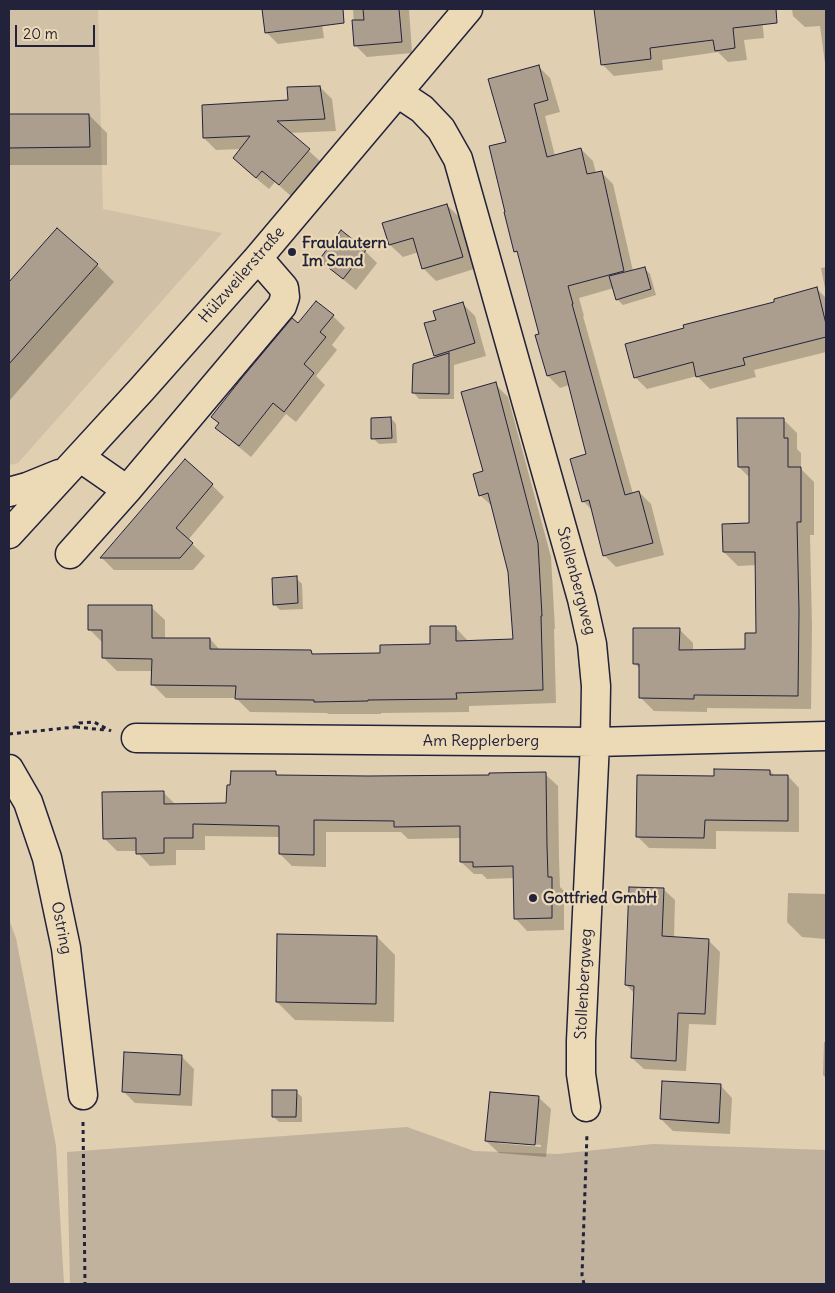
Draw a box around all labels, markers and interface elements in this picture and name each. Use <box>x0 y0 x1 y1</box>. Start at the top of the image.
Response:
scale bar <box>18 15 98 47</box>
text: 20 m <box>23 24 58 43</box>
street label: Hülzweilerstraße <box>195 223 289 327</box>
place label: Fraulautern Im Sand <box>302 233 387 271</box>
marker: Fraulautern Im Sand <box>286 246 298 258</box>
street label: Stollenbergweg <box>552 525 600 637</box>
street label: Am Repplerberg <box>423 731 539 751</box>
place label: Gottfried GmbH <box>543 888 657 908</box>
marker: Gottfried GmbH <box>527 892 539 904</box>
street label: Ostring <box>46 900 76 956</box>
street label: Stollenbergweg <box>572 928 596 1040</box>

